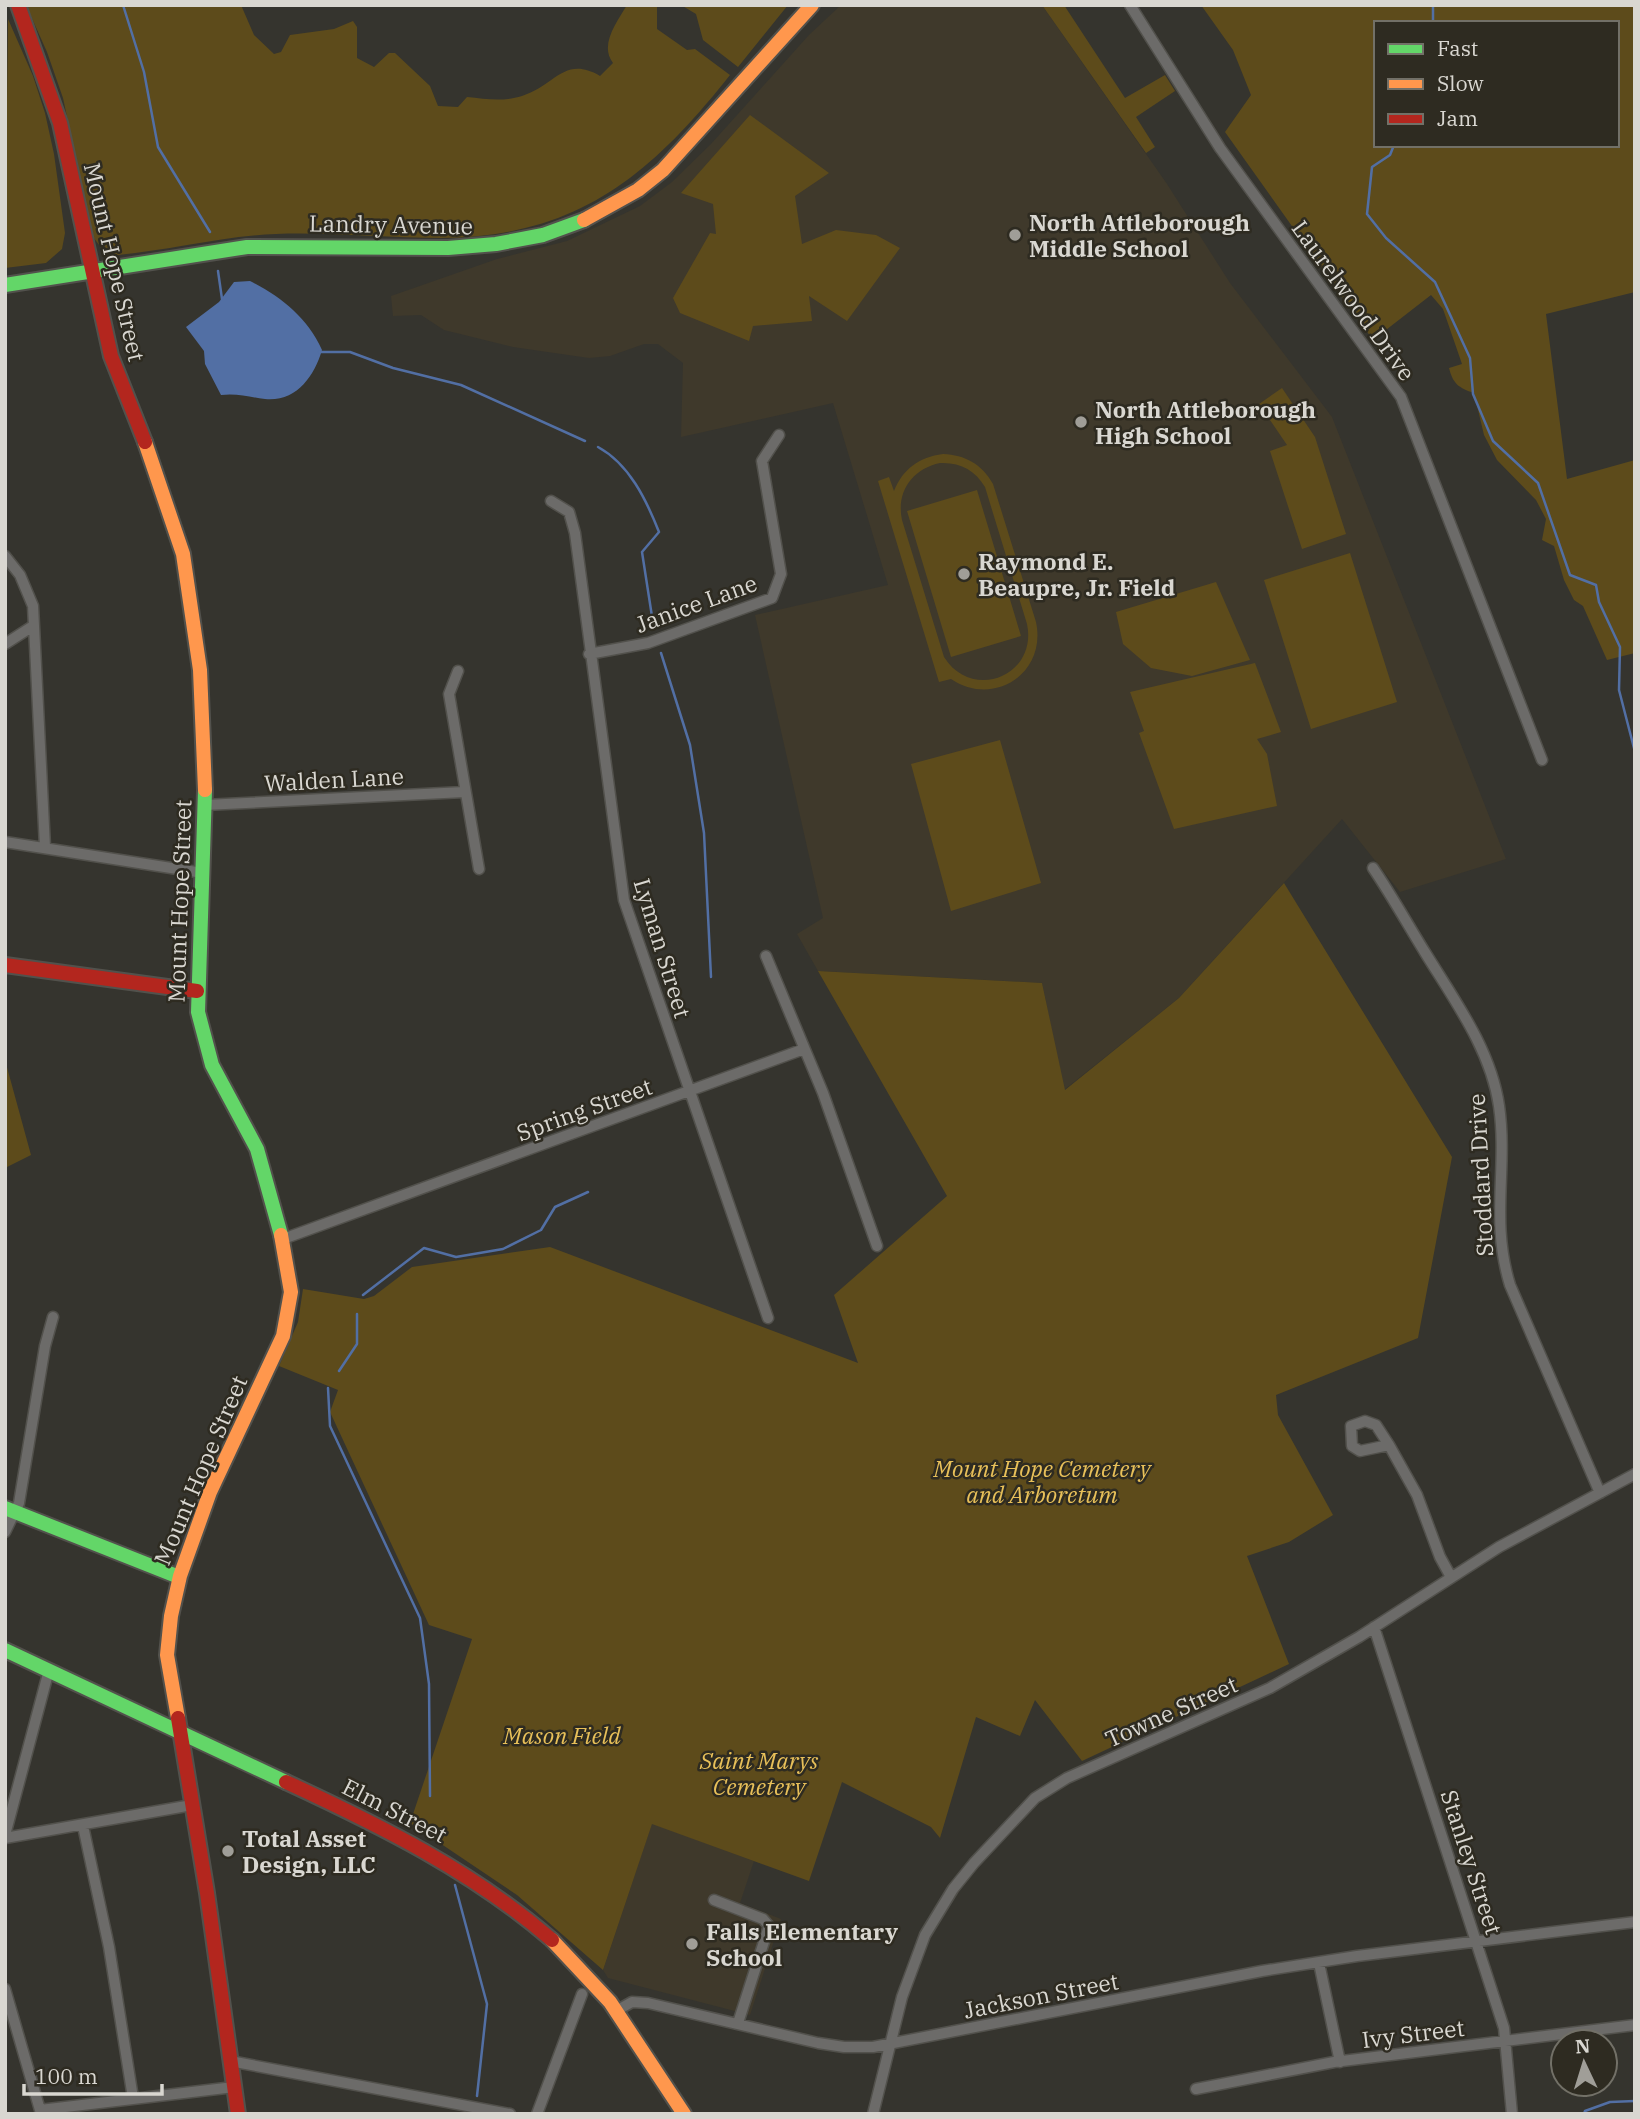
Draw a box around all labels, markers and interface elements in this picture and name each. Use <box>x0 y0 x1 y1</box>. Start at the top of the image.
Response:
legend <box>1374 21 1619 147</box>
text: Fast <box>1437 34 1478 62</box>
text: Slow <box>1437 69 1484 97</box>
text: Jam <box>1437 104 1478 132</box>
street label: Mount Hope Street <box>78 160 152 364</box>
place label: North Attleborough Middle School <box>1029 207 1250 263</box>
street label: Landry Avenue <box>309 208 473 240</box>
street label: Laurelwood Drive <box>1286 214 1422 386</box>
marker: North Attleborough Middle School <box>1007 227 1023 243</box>
place label: North Attleborough High School <box>1095 394 1316 450</box>
marker: North Attleborough High School <box>1073 414 1089 430</box>
place label: Raymond E. Beaupre, Jr. Field <box>978 546 1175 602</box>
marker: Raymond E. Beaupre, Jr. Field <box>956 566 972 582</box>
street label: Janice Lane <box>631 567 761 639</box>
street label: Walden Lane <box>263 760 405 798</box>
street label: Mount Hope Street <box>160 799 198 1003</box>
street label: Lyman Street <box>628 875 698 1021</box>
street label: Spring Street <box>512 1071 656 1147</box>
street label: Stoddard Drive <box>1461 1093 1499 1257</box>
street label: Mount Hope Street <box>147 1371 253 1569</box>
park label: Mount Hope Cemetery and Arboretum <box>933 1453 1153 1509</box>
street label: Towne Street <box>1100 1668 1242 1754</box>
park label: Mason Field <box>502 1720 621 1750</box>
park label: Saint Marys Cemetery <box>699 1745 819 1801</box>
street label: Elm Street <box>338 1771 452 1849</box>
street label: Stanley Street <box>1435 1786 1509 1938</box>
place label: Total Asset Design, LLC <box>242 1823 376 1879</box>
marker: Total Asset Design, LLC <box>220 1843 236 1859</box>
place label: Falls Elementary School <box>706 1916 898 1972</box>
marker: Falls Elementary School <box>684 1936 700 1952</box>
street label: Jackson Street <box>961 1965 1121 2025</box>
street label: Ivy Street <box>1360 2012 1466 2054</box>
north arrow <box>1549 2028 1619 2098</box>
text: N <box>1574 2034 1591 2059</box>
scale bar <box>24 2052 163 2096</box>
text: 100 m <box>35 2062 98 2090</box>

